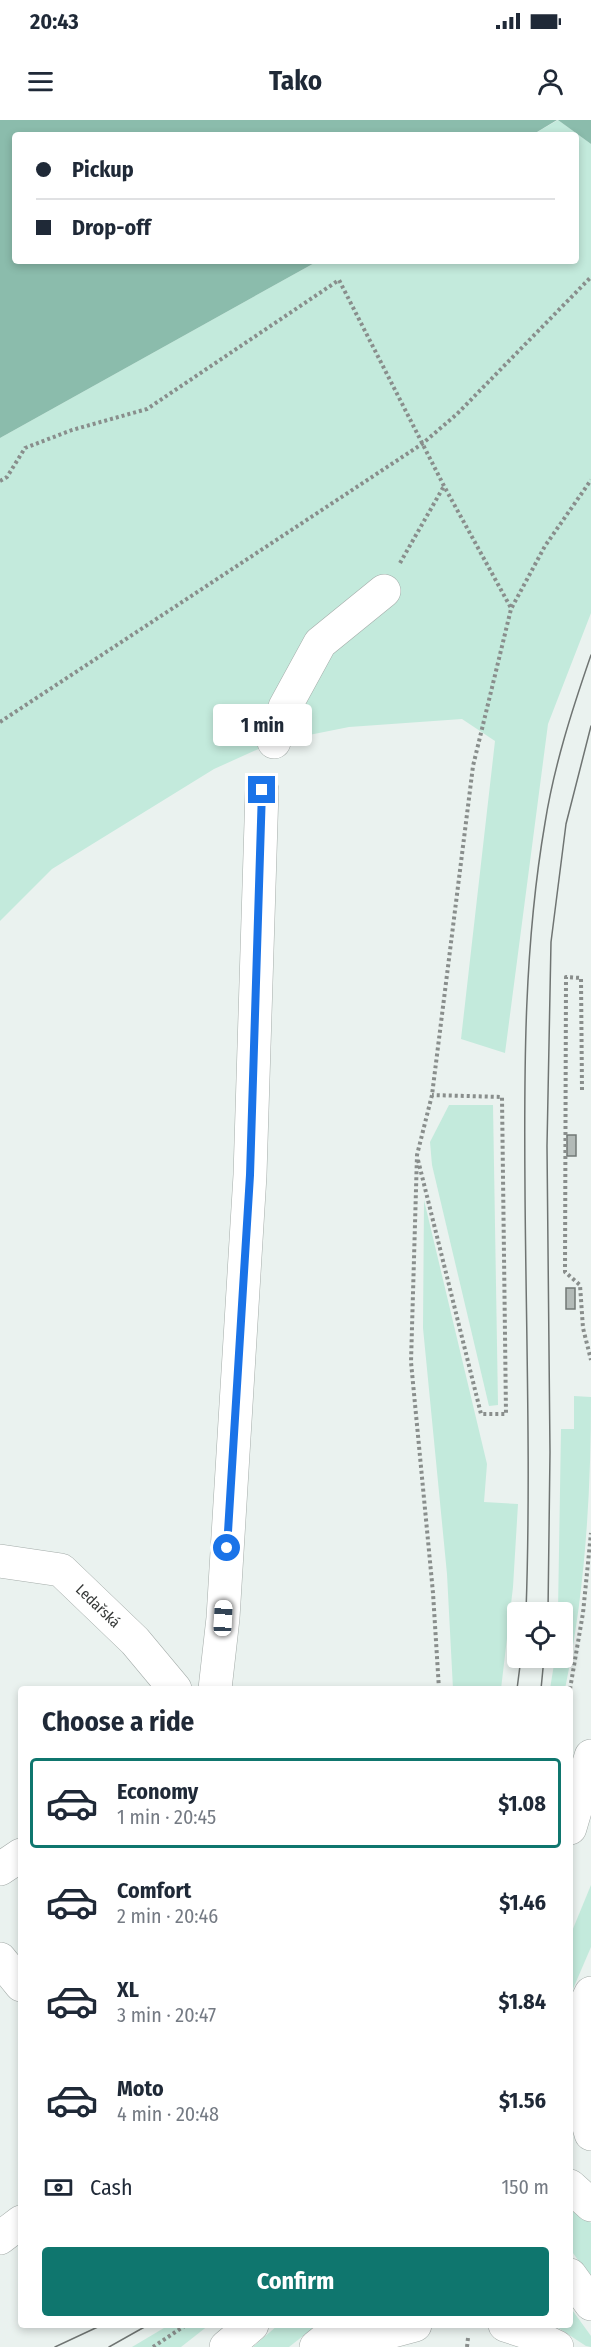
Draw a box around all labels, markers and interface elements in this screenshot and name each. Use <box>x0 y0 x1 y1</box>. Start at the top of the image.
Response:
text: 20:43 <box>30 8 79 35</box>
icon: menu <box>24 65 57 98</box>
text: Tako <box>269 65 322 97</box>
icon: person <box>534 65 567 98</box>
text: Pickup <box>72 156 134 183</box>
text: Drop-off <box>72 214 151 241</box>
callout: 1 min <box>212 703 312 745</box>
text: 1 min <box>241 713 284 737</box>
route end <box>248 776 275 803</box>
route start <box>213 1534 240 1561</box>
street label: Ledařská <box>72 1581 124 1631</box>
car <box>213 1600 233 1636</box>
map controls <box>507 1602 573 1668</box>
button: locate <box>507 1602 573 1668</box>
text: Choose a ride <box>42 1706 194 1738</box>
icon: car <box>45 1776 99 1830</box>
text: Economy <box>117 1778 198 1805</box>
text: $1.08 <box>498 1790 546 1817</box>
text: 1 min · 20:45 <box>117 1805 216 1829</box>
icon: car <box>45 1875 99 1929</box>
text: Comfort <box>117 1877 191 1904</box>
text: $1.46 <box>499 1889 546 1916</box>
text: 2 min · 20:46 <box>117 1904 218 1928</box>
icon: car <box>45 1974 99 2028</box>
text: XL <box>117 1976 139 2003</box>
text: $1.84 <box>499 1988 546 2015</box>
text: 3 min · 20:47 <box>117 2003 216 2027</box>
icon: car <box>45 2073 99 2127</box>
text: Moto <box>117 2075 164 2102</box>
text: $1.56 <box>499 2087 546 2114</box>
text: 4 min · 20:48 <box>117 2102 219 2126</box>
icon: cash <box>42 2171 75 2204</box>
text: Cash <box>90 2174 133 2201</box>
text: 150 m <box>502 2175 549 2199</box>
button: Confirm <box>42 2247 549 2316</box>

